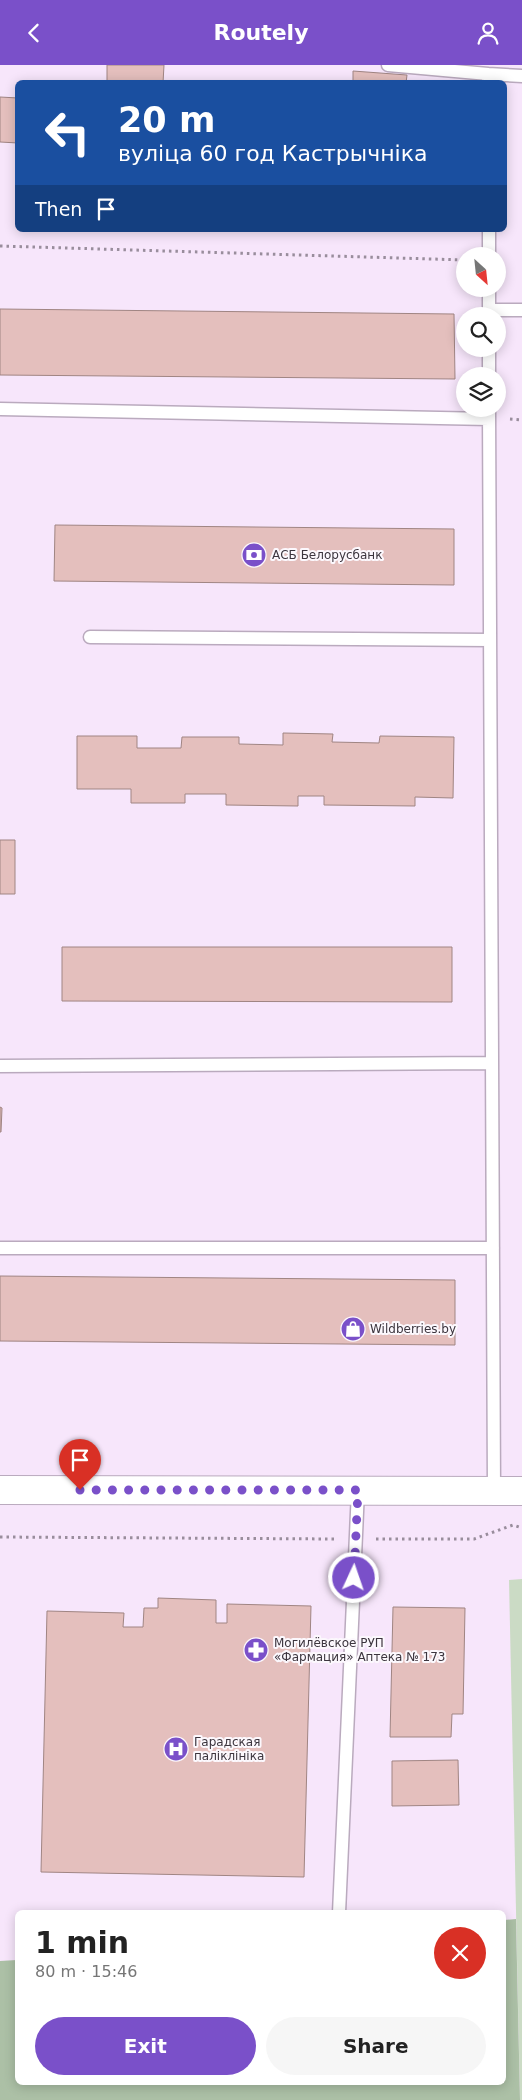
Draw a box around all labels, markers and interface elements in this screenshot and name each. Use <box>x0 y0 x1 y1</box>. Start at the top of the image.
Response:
icon: back <box>20 19 48 47</box>
icon: person <box>474 19 502 47</box>
text: Routely <box>213 20 309 45</box>
icon: left <box>35 100 100 165</box>
text: 20 m <box>118 100 215 140</box>
text: вуліца 60 год Кастрычніка <box>118 141 427 166</box>
icon: arrive <box>92 195 120 223</box>
text: Then <box>35 198 82 220</box>
north arrow <box>456 247 506 297</box>
map controls <box>456 247 506 417</box>
button: search <box>456 307 506 357</box>
button: layers <box>456 367 506 417</box>
bank icon: АСБ Белорусбанк <box>241 542 267 568</box>
place label: АСБ Белорусбанк <box>272 548 382 562</box>
shop icon: Wildberries.by <box>340 1316 366 1342</box>
place label: Wildberries.by <box>370 1322 456 1336</box>
pin <box>59 1439 101 1490</box>
icon: arrive <box>66 1446 94 1474</box>
position arrow <box>327 1551 379 1603</box>
place label: Могилёвское РУП «Фармация» Аптека № 173 <box>274 1636 445 1664</box>
pharmacy icon: Могилёвское РУП «Фармация» Аптека № 173 <box>243 1637 269 1663</box>
place label: Гарадская паліклініка <box>194 1735 264 1763</box>
hospital icon: Гарадская паліклініка <box>163 1736 189 1762</box>
text: 1 min <box>35 1925 129 1960</box>
button: close <box>434 1927 486 1979</box>
text: 80 m · 15:46 <box>35 1962 137 1981</box>
button: Exit <box>35 2017 256 2075</box>
button: Share <box>266 2017 486 2075</box>

